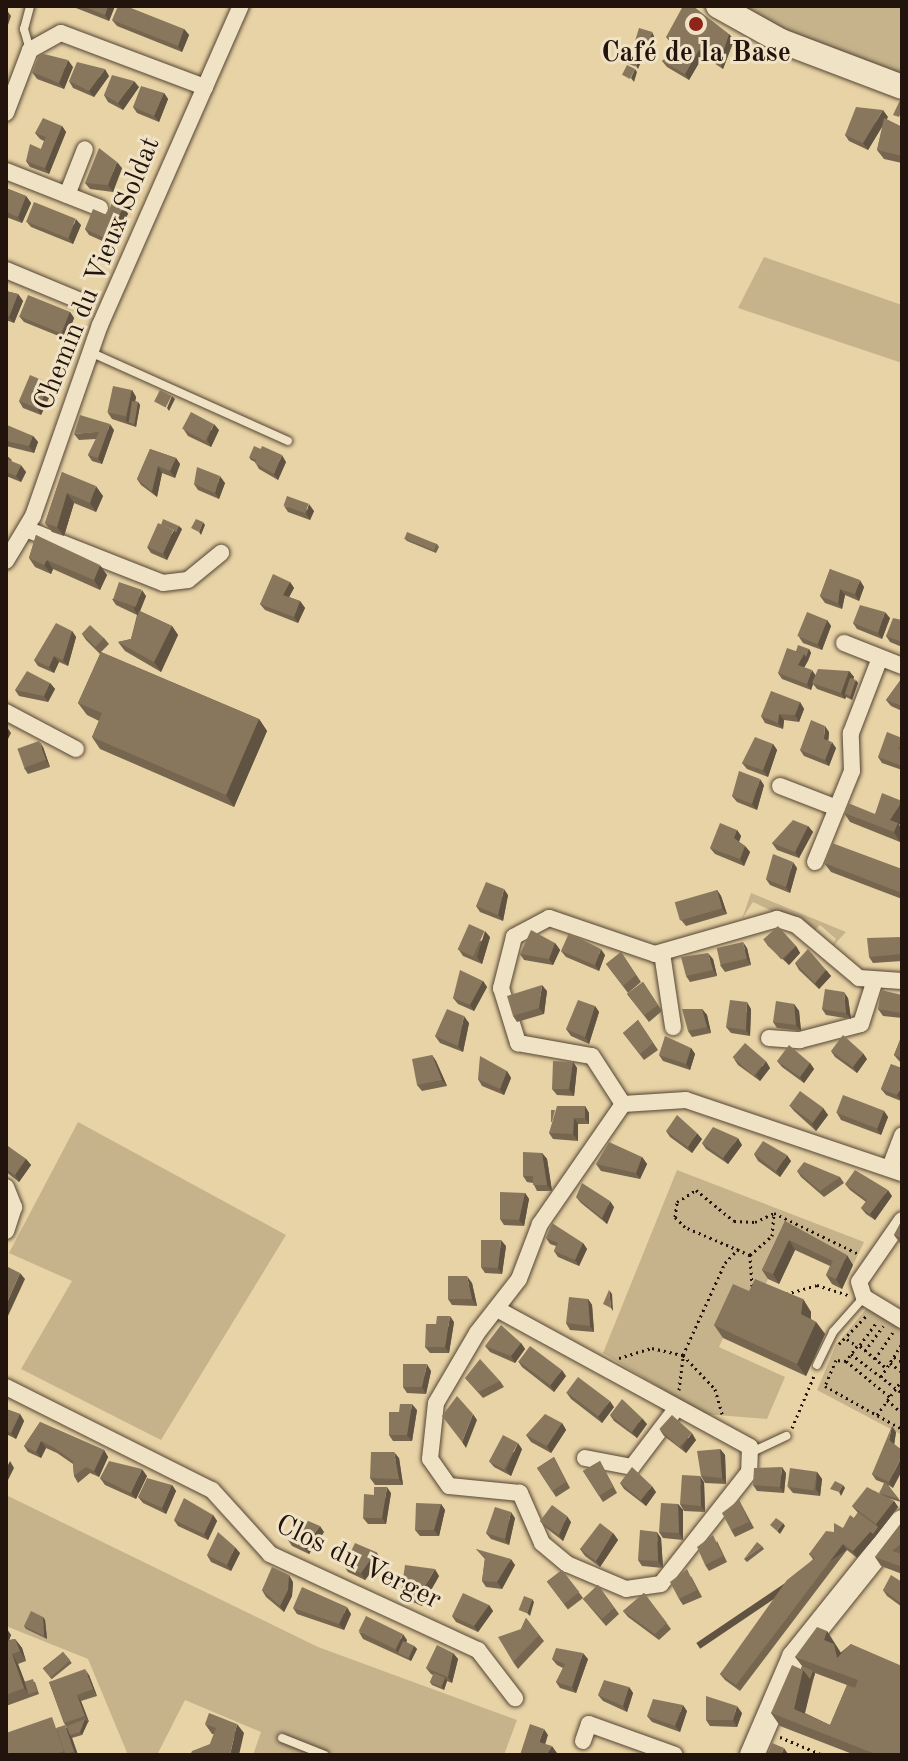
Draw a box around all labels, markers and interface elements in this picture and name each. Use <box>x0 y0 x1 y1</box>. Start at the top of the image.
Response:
marker: Café de la Base <box>687 15 705 33</box>
place label: Café de la Base <box>601 37 791 71</box>
street label: Chemin du Vieux Soldat <box>28 132 168 416</box>
street label: Clos du Verger <box>270 1508 446 1618</box>

